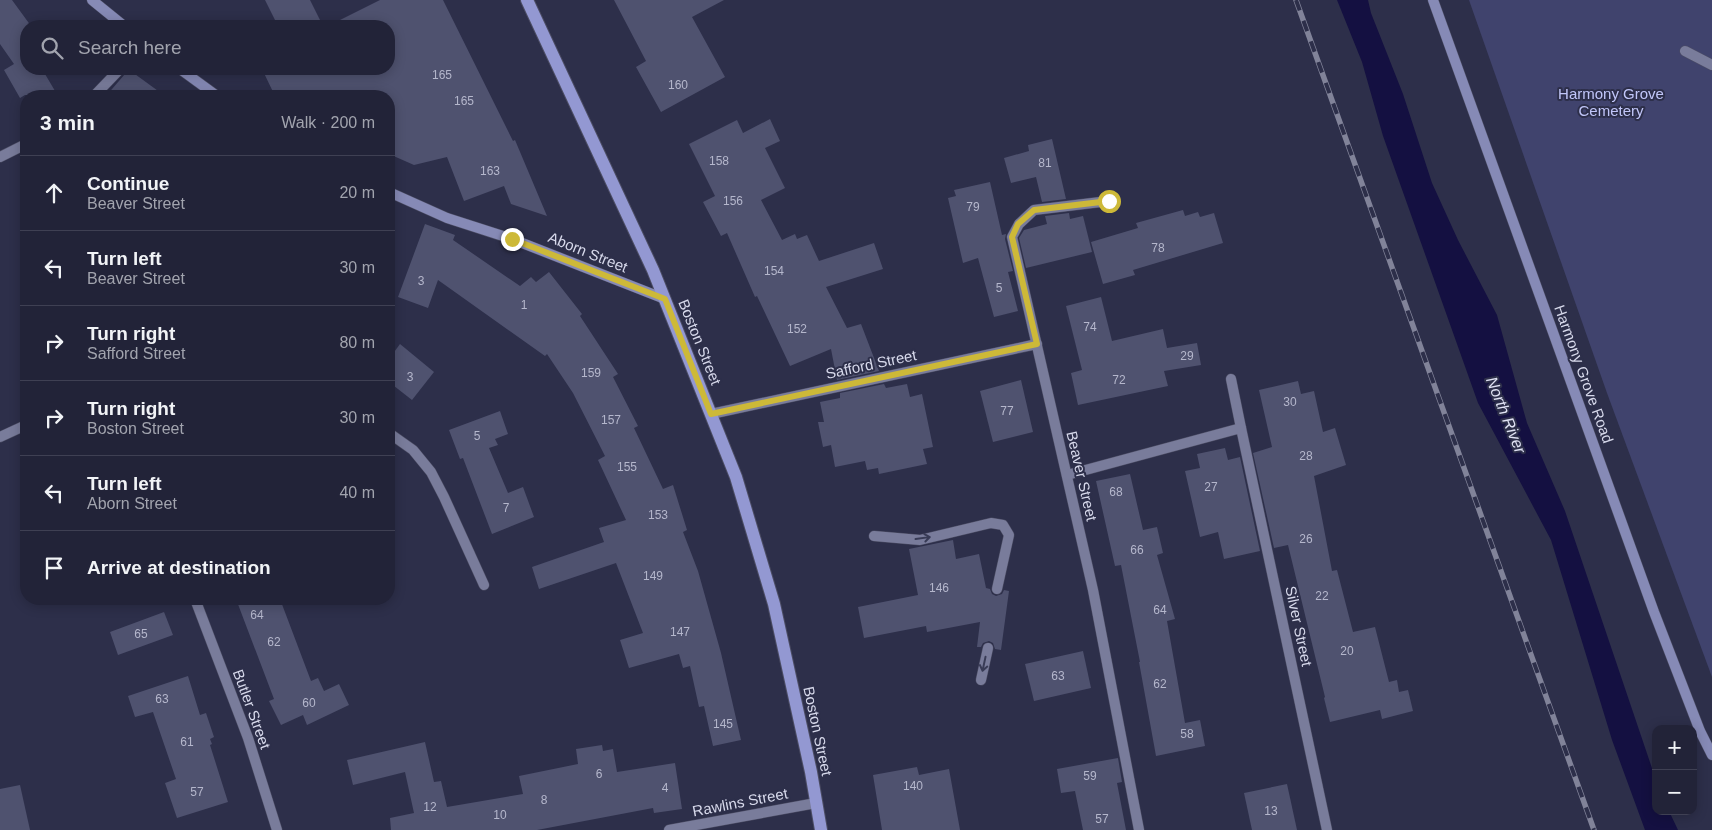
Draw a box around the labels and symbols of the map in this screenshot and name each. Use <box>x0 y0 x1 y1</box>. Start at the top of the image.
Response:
house number: 165 <box>432 68 452 82</box>
house number: 160 <box>668 78 688 92</box>
park label: Harmony Grove Cemetery <box>1558 85 1664 119</box>
house number: 165 <box>454 94 474 108</box>
house number: 158 <box>709 154 729 168</box>
house number: 81 <box>1038 156 1052 170</box>
house number: 163 <box>480 164 500 178</box>
route start <box>1098 190 1121 213</box>
house number: 156 <box>723 194 743 208</box>
house number: 79 <box>966 200 980 214</box>
route end <box>501 228 524 251</box>
street label: Aborn Street <box>546 228 631 276</box>
house number: 78 <box>1151 241 1165 255</box>
house number: 154 <box>764 264 784 278</box>
house number: 3 <box>418 274 425 288</box>
house number: 5 <box>996 281 1003 295</box>
street label: Boston Street <box>675 297 725 388</box>
house number: 1 <box>521 298 528 312</box>
street label: Harmony Grove Road <box>1551 303 1617 445</box>
house number: 74 <box>1083 320 1097 334</box>
house number: 152 <box>787 322 807 336</box>
street label: Safford Street <box>824 346 919 382</box>
house number: 29 <box>1180 349 1194 363</box>
house number: 159 <box>581 366 601 380</box>
house number: 3 <box>407 370 414 384</box>
house number: 72 <box>1112 373 1126 387</box>
water label: North River <box>1483 374 1529 456</box>
house number: 30 <box>1283 395 1297 409</box>
house number: 77 <box>1000 404 1014 418</box>
house number: 157 <box>601 413 621 427</box>
house number: 5 <box>474 429 481 443</box>
street label: Beaver Street <box>1063 429 1101 523</box>
house number: 28 <box>1299 449 1313 463</box>
house number: 155 <box>617 460 637 474</box>
house number: 27 <box>1204 480 1218 494</box>
house number: 68 <box>1109 485 1123 499</box>
house number: 7 <box>503 501 510 515</box>
house number: 153 <box>648 508 668 522</box>
house number: 26 <box>1299 532 1313 546</box>
one-way arrow <box>914 533 930 543</box>
house number: 66 <box>1130 543 1144 557</box>
house number: 149 <box>643 569 663 583</box>
house number: 146 <box>929 581 949 595</box>
street label: Silver Street <box>1282 584 1316 669</box>
house number: 22 <box>1315 589 1329 603</box>
house number: 64 <box>1153 603 1167 617</box>
house number: 64 <box>250 608 264 622</box>
house number: 147 <box>670 625 690 639</box>
house number: 65 <box>134 627 148 641</box>
house number: 62 <box>267 635 281 649</box>
house number: 20 <box>1340 644 1354 658</box>
one-way arrow <box>979 655 988 671</box>
street label: Butler Street <box>230 667 275 752</box>
house number: 63 <box>1051 669 1065 683</box>
house number: 62 <box>1153 677 1167 691</box>
street label: Boston Street <box>800 685 836 778</box>
house number: 63 <box>155 692 169 706</box>
house number: 60 <box>302 696 316 710</box>
house number: 145 <box>713 717 733 731</box>
house number: 58 <box>1180 727 1194 741</box>
house number: 61 <box>180 735 194 749</box>
house number: 6 <box>596 767 603 781</box>
house number: 59 <box>1083 769 1097 783</box>
house number: 140 <box>903 779 923 793</box>
house number: 4 <box>662 781 669 795</box>
street label: Rawlins Street <box>691 784 790 820</box>
house number: 57 <box>190 785 204 799</box>
house number: 8 <box>541 793 548 807</box>
house number: 12 <box>423 800 437 814</box>
house number: 13 <box>1264 804 1278 818</box>
house number: 10 <box>493 808 507 822</box>
house number: 57 <box>1095 812 1109 826</box>

